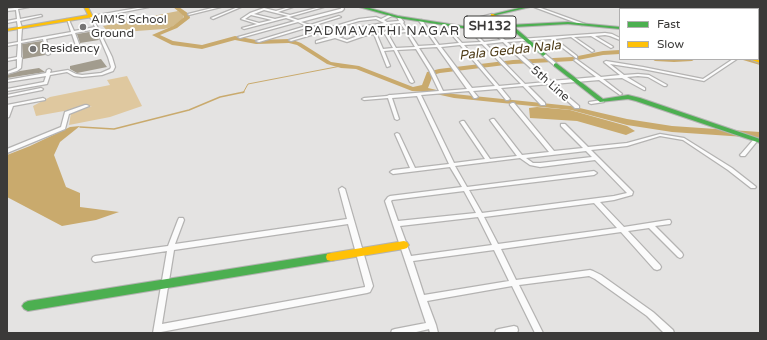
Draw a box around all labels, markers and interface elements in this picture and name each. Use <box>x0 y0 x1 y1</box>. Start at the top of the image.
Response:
legend <box>619 8 759 60</box>
place label: AIM'S School Ground <box>91 13 167 41</box>
road number: SH132 <box>464 16 516 38</box>
text: Fast <box>657 17 680 31</box>
marker: AIM'S School Ground <box>78 22 88 32</box>
district label: PADMAVATHI NAGAR <box>304 24 460 40</box>
text: Slow <box>657 37 684 51</box>
water label: Pala Gedda Nala <box>458 38 562 64</box>
place label: Residency <box>41 42 100 56</box>
marker: Residency <box>28 44 38 54</box>
street label: 5th Line <box>528 63 572 105</box>

